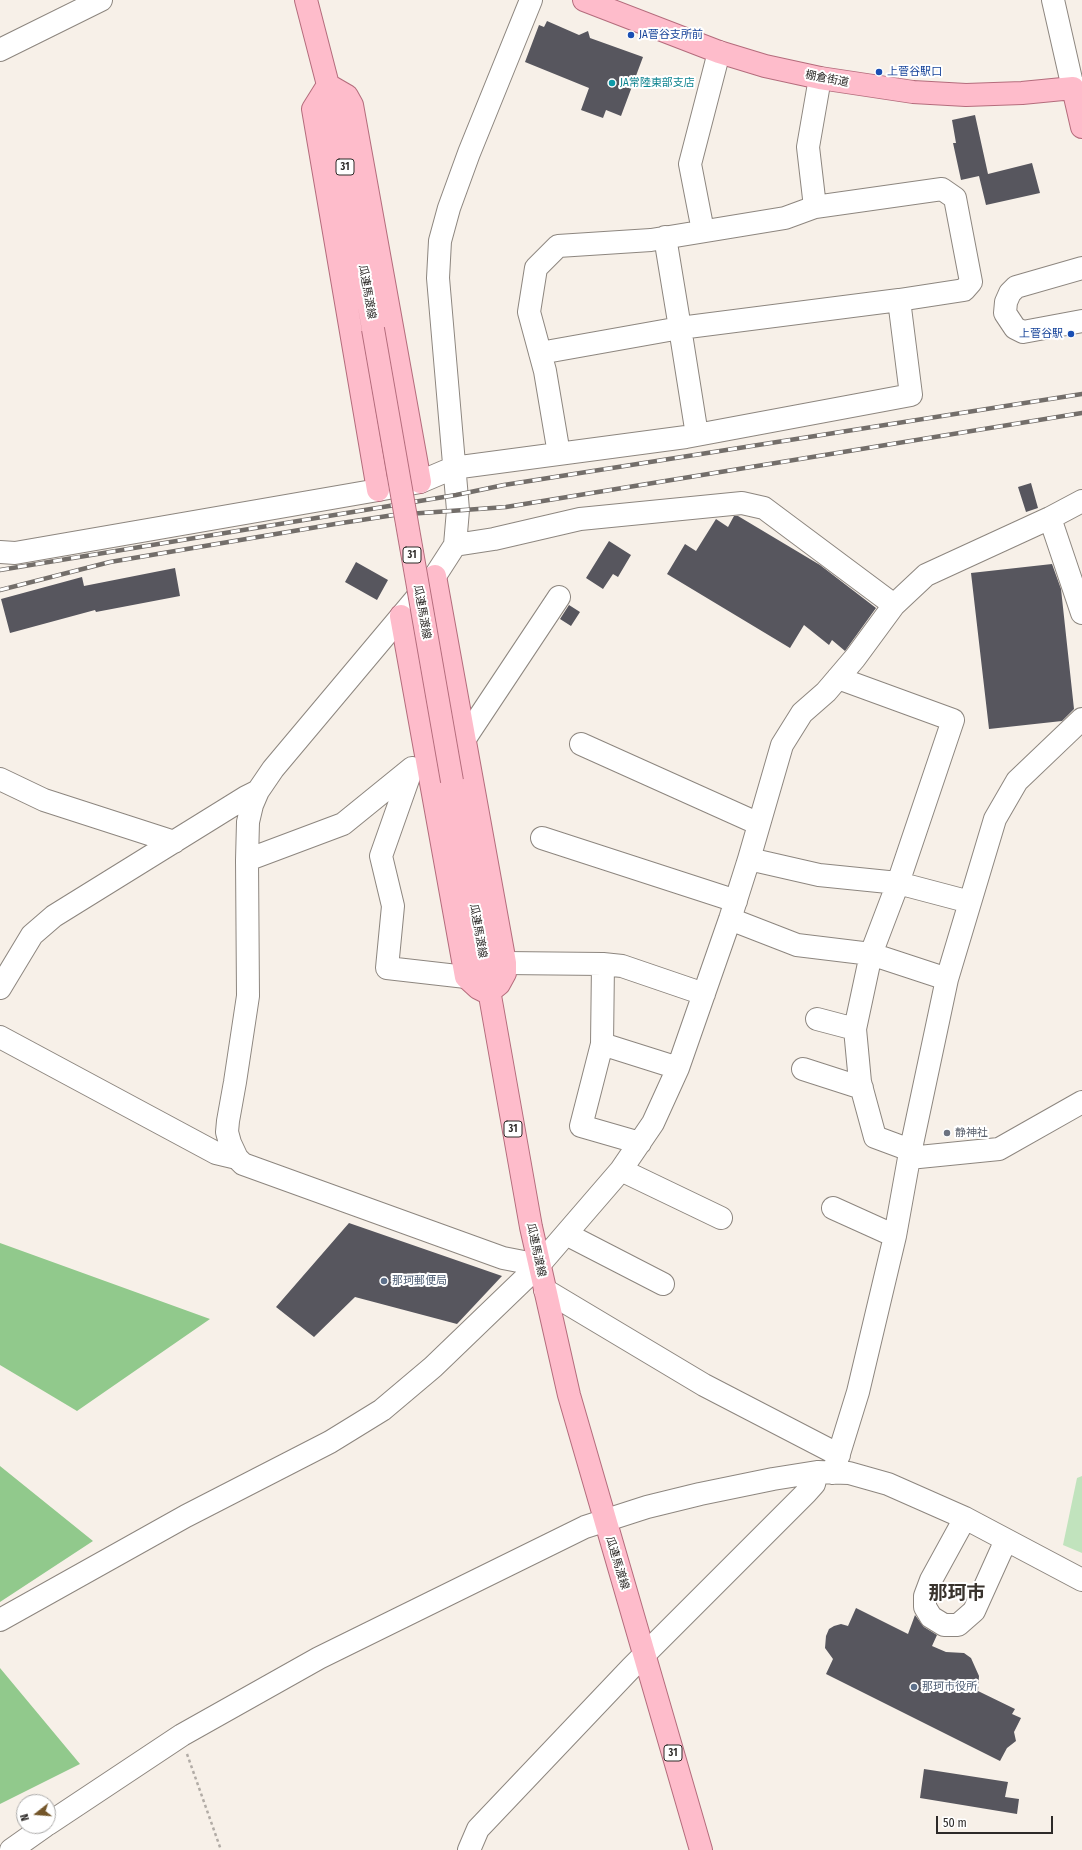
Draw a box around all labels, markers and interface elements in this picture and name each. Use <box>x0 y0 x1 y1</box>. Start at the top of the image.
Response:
place label: JA菅谷支所前 <box>639 28 703 42</box>
marker: JA菅谷支所前 <box>626 30 636 40</box>
place label: 上菅谷駅口 <box>887 65 942 79</box>
marker: 上菅谷駅口 <box>874 67 884 77</box>
street label: 棚倉街道 <box>804 68 850 90</box>
place label: JA常陸東部支店 <box>620 76 695 90</box>
marker: JA常陸東部支店 <box>607 78 617 88</box>
road number: 31 <box>336 159 354 175</box>
street label: 瓜連馬渡線 <box>356 264 378 320</box>
place label: 上菅谷駅 <box>1019 327 1063 341</box>
marker: 上菅谷駅 <box>1066 329 1076 339</box>
road number: 31 <box>403 547 421 563</box>
street label: 瓜連馬渡線 <box>411 584 433 640</box>
street label: 瓜連馬渡線 <box>467 903 489 959</box>
road number: 31 <box>504 1121 522 1137</box>
place label: 静神社 <box>955 1126 988 1140</box>
marker: 静神社 <box>942 1128 952 1138</box>
street label: 瓜連馬渡線 <box>524 1222 548 1278</box>
place label: 那珂郵便局 <box>392 1274 447 1288</box>
marker: 那珂郵便局 <box>379 1276 389 1286</box>
street label: 瓜連馬渡線 <box>603 1535 631 1591</box>
district label: 那珂市 <box>929 1583 985 1605</box>
place label: 那珂市役所 <box>922 1680 977 1694</box>
marker: 那珂市役所 <box>909 1682 919 1692</box>
road number: 31 <box>664 1745 682 1761</box>
north arrow <box>16 1794 56 1834</box>
scale bar <box>938 1808 1055 1834</box>
text: N <box>18 1812 32 1822</box>
text: 50 m <box>943 1816 967 1830</box>

